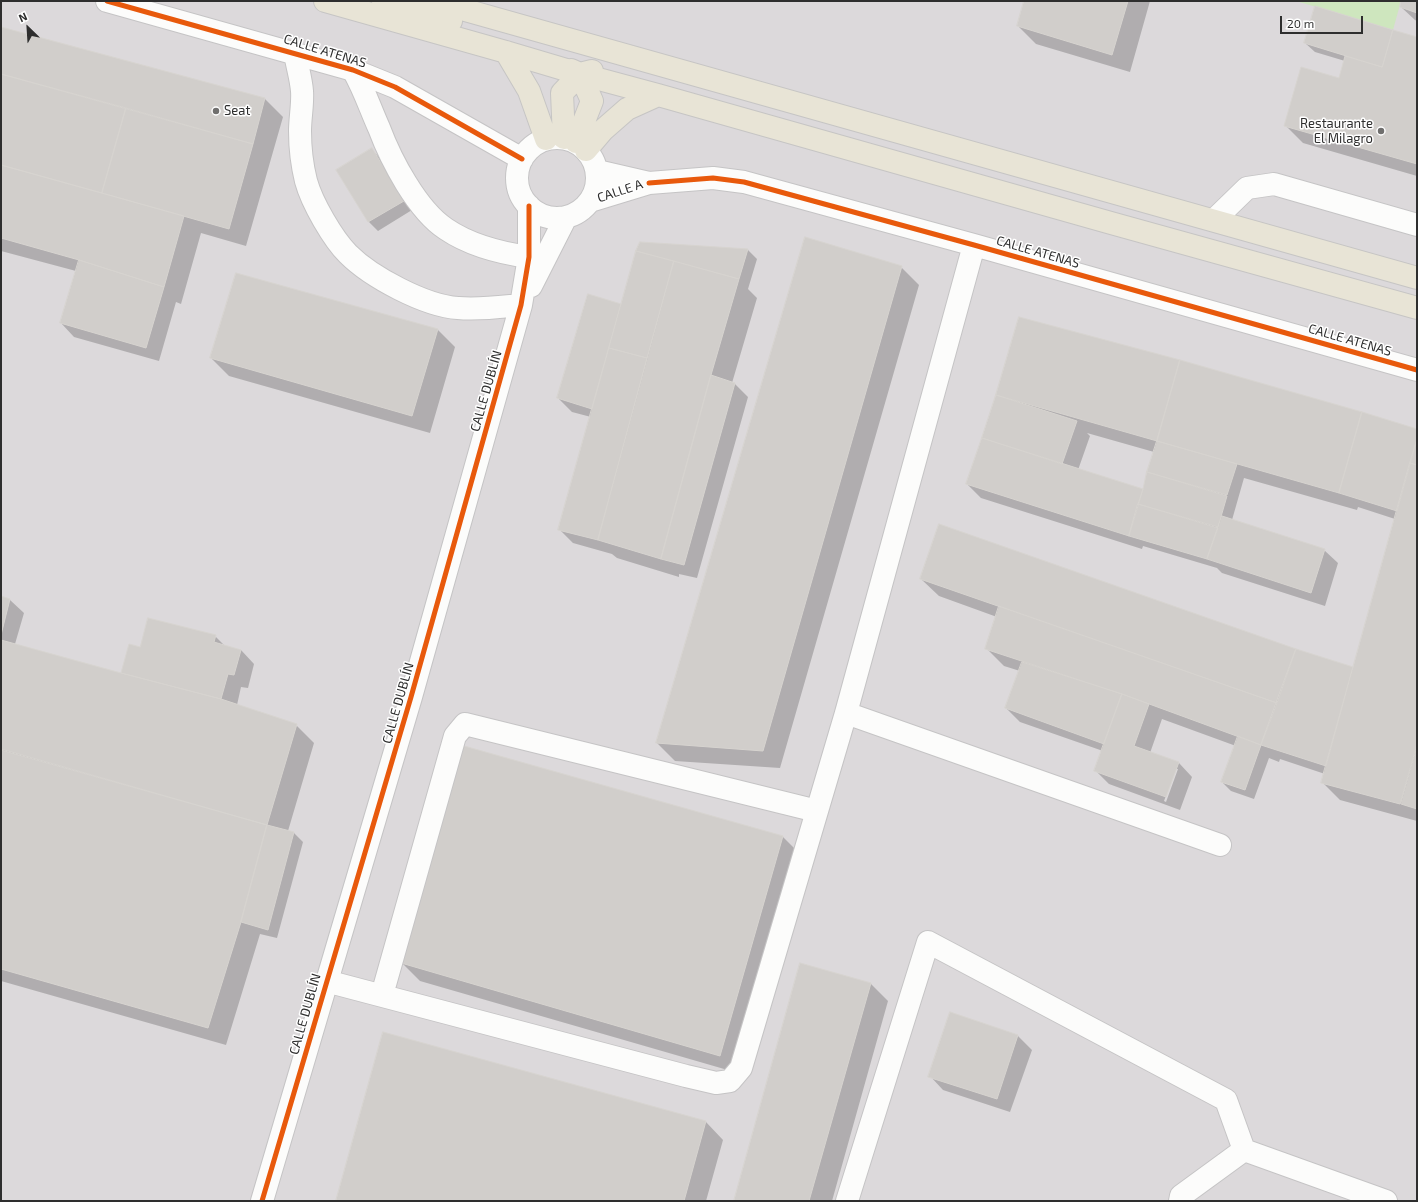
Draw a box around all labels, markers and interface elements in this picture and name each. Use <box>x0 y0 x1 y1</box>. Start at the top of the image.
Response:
north arrow <box>8 8 48 48</box>
scale bar <box>1282 8 1365 34</box>
text: N <box>16 9 29 24</box>
text: 20 m <box>1287 16 1314 30</box>
street label: CALLE ATENAS <box>282 31 368 71</box>
place label: Seat <box>224 103 250 119</box>
marker: Seat <box>211 106 221 116</box>
place label: Restaurante El Milagro <box>1300 116 1373 147</box>
marker: Restaurante El Milagro <box>1376 126 1386 136</box>
street label: CALLE A <box>595 176 645 206</box>
street label: CALLE ATENAS <box>995 233 1081 271</box>
street label: CALLE ATENAS <box>1307 321 1393 359</box>
street label: CALLE DUBLÍN <box>467 349 505 433</box>
street label: CALLE DUBLÍN <box>379 661 417 745</box>
street label: CALLE DUBLÍN <box>286 972 324 1056</box>

